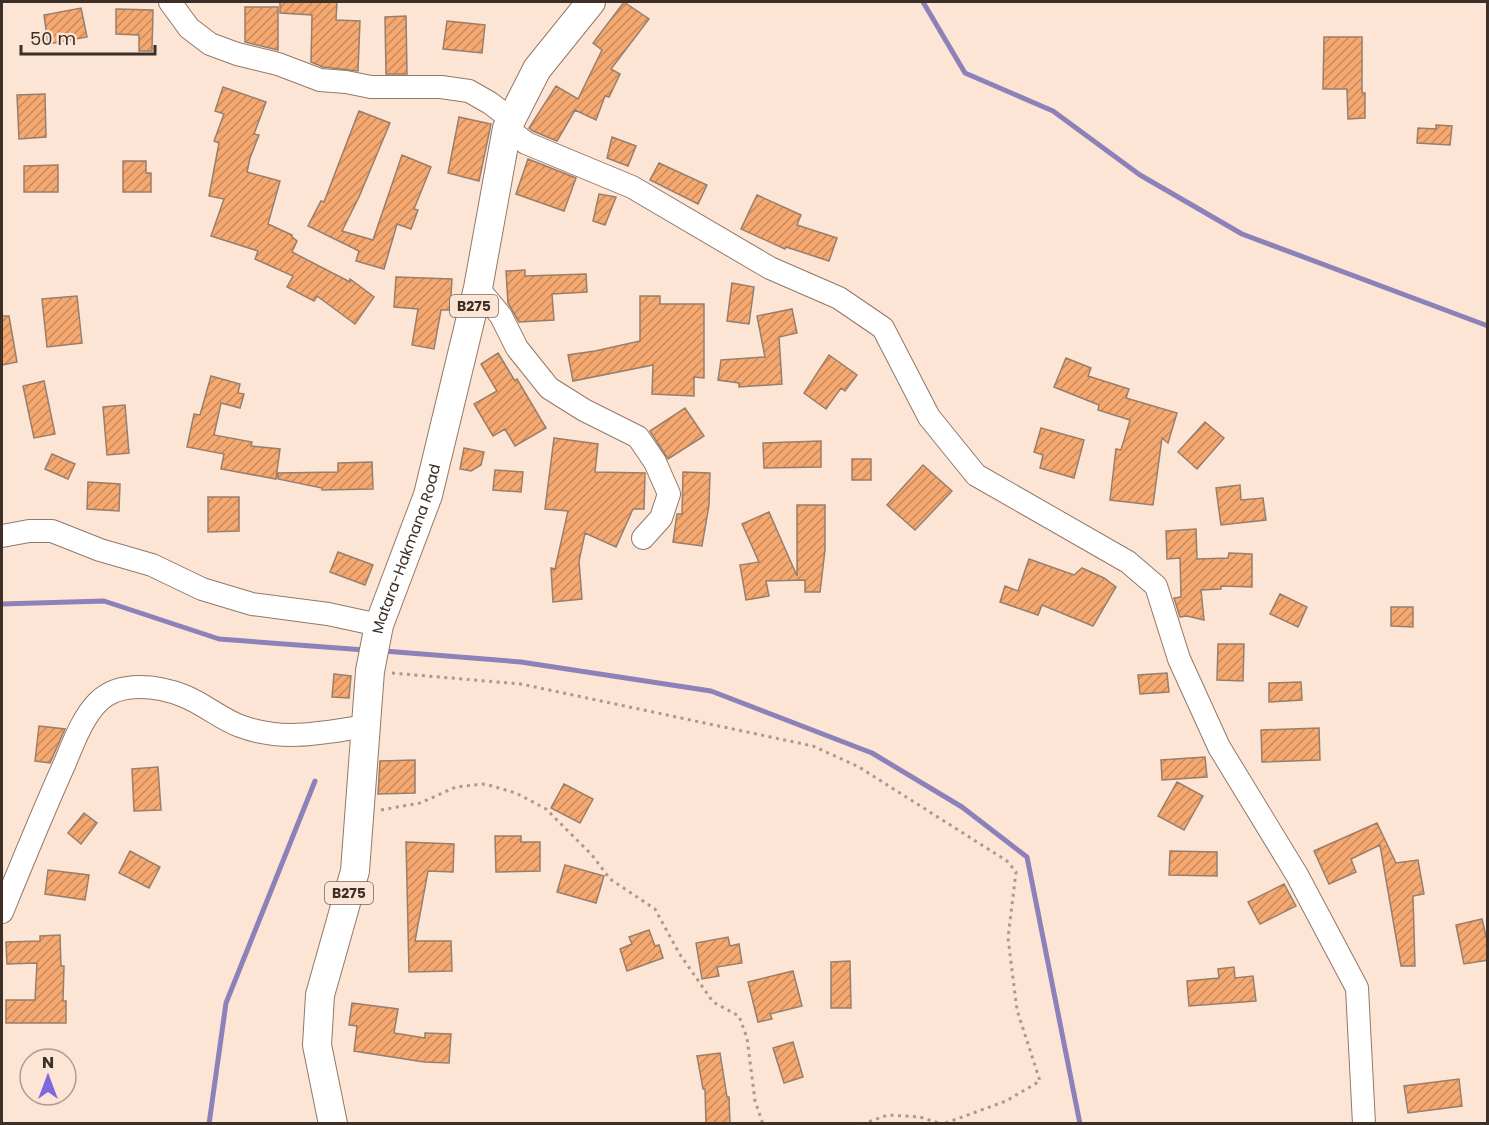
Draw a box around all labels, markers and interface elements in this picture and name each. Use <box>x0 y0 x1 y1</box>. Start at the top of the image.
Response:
scale bar <box>21 18 154 56</box>
text: 50 m <box>30 26 76 51</box>
road number: B275 <box>450 295 498 317</box>
street label: Matara-Hakmana Road <box>367 462 445 635</box>
road number: B275 <box>325 882 373 904</box>
north arrow <box>18 1047 78 1107</box>
text: N <box>42 1051 54 1074</box>

